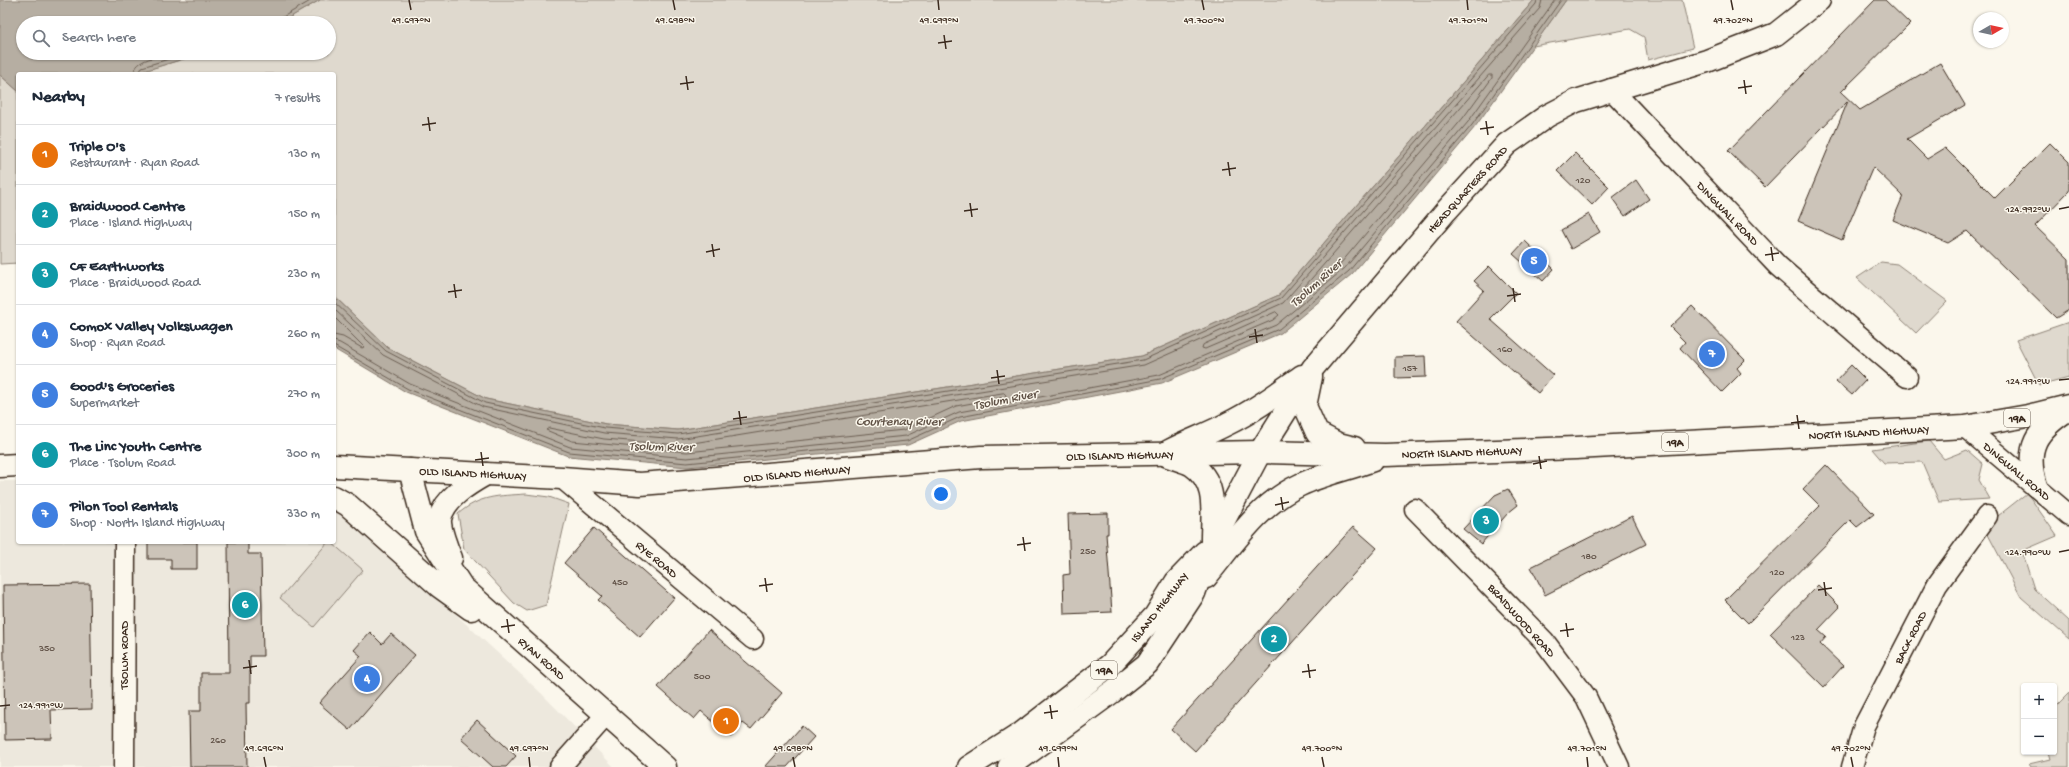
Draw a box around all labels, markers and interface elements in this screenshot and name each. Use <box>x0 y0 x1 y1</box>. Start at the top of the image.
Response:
north arrow <box>1973 12 2009 48</box>
text: 49.697°N <box>391 15 431 27</box>
text: 49.698°N <box>655 15 695 27</box>
text: 49.699°N <box>920 15 959 27</box>
text: 49.700°N <box>1184 15 1225 27</box>
text: 49.701°N <box>1449 15 1488 27</box>
text: 49.702°N <box>1713 15 1753 27</box>
search box <box>16 16 336 60</box>
icon: search <box>30 27 52 49</box>
text: Search here <box>62 29 136 47</box>
text: Nearby <box>32 88 85 108</box>
text: 7 results <box>275 91 320 106</box>
text: Triple O's <box>70 138 125 156</box>
street label: HEADQUARTERS ROAD <box>1426 144 1512 237</box>
text: 1 <box>42 147 48 162</box>
text: 130 m <box>288 147 320 162</box>
text: Restaurant · Ryan Road <box>70 156 199 171</box>
house number: 120 <box>1575 175 1591 187</box>
street label: DINGWALL ROAD <box>1692 179 1761 249</box>
text: Braidwood Centre <box>70 198 185 216</box>
text: 124.992°W <box>2005 204 2051 216</box>
text: 2 <box>42 207 48 222</box>
text: 150 m <box>288 207 320 222</box>
text: Place · Island Highway <box>70 216 192 231</box>
pin: 5 <box>1521 246 1547 276</box>
water label: Tsolum River <box>1288 255 1347 311</box>
text: CF Earthworks <box>70 258 163 276</box>
text: 3 <box>42 267 48 282</box>
text: 230 m <box>287 267 320 282</box>
text: Place · Braidwood Road <box>70 276 200 291</box>
text: Comox Valley Volkswagen <box>70 318 233 336</box>
text: 4 <box>42 327 48 342</box>
text: 260 m <box>287 327 320 342</box>
text: Shop · Ryan Road <box>70 336 164 351</box>
pin: 7 <box>1699 339 1725 369</box>
house number: 160 <box>1497 344 1513 356</box>
house number: 157 <box>1402 363 1418 375</box>
text: 124.991°W <box>2005 376 2050 388</box>
text: Good's Groceries <box>70 378 174 396</box>
water label: Tsolum River <box>972 386 1041 414</box>
text: 5 <box>42 387 48 402</box>
text: 270 m <box>287 387 320 402</box>
text: Supermarket <box>70 396 139 411</box>
road number: 19A <box>2004 409 2030 427</box>
water label: Courtenay River <box>856 415 944 430</box>
street label: NORTH ISLAND HIGHWAY <box>1808 424 1930 444</box>
road number: 19A <box>1662 433 1688 451</box>
text: The Linc Youth Centre <box>70 438 201 456</box>
water label: Tsolum River <box>629 439 696 456</box>
street label: DINGWALL ROAD <box>1978 440 2052 505</box>
street label: NORTH ISLAND HIGHWAY <box>1401 445 1523 463</box>
text: 6 <box>42 447 48 462</box>
text: 300 m <box>286 447 320 462</box>
street label: OLD ISLAND HIGHWAY <box>1066 449 1174 465</box>
text: Place · Tsolum Road <box>70 456 175 471</box>
street label: OLD ISLAND HIGHWAY <box>743 463 852 487</box>
street label: OLD ISLAND HIGHWAY <box>419 465 527 485</box>
your location <box>931 484 951 504</box>
text: Pilon Tool Rentals <box>70 498 178 516</box>
pin: 3 <box>1473 506 1499 536</box>
text: 7 <box>42 507 48 522</box>
text: 330 m <box>287 507 320 522</box>
text: Shop · North Island Highway <box>70 516 225 531</box>
street label: RYE ROAD <box>632 539 680 582</box>
house number: 250 <box>1080 546 1096 558</box>
text: 124.990°W <box>2004 547 2051 559</box>
house number: 180 <box>1580 551 1597 563</box>
house number: 120 <box>1769 567 1785 579</box>
street label: ISLAND HIGHWAY <box>1129 570 1193 646</box>
house number: 450 <box>612 577 628 589</box>
street label: BRAIDWOOD ROAD <box>1483 581 1557 661</box>
pin: 6 <box>232 590 258 620</box>
street label: BACK ROAD <box>1892 609 1931 668</box>
street label: TSOLUM ROAD <box>119 621 133 690</box>
pin: 2 <box>1261 624 1287 654</box>
house number: 123 <box>1790 632 1805 644</box>
street label: RYAN ROAD <box>514 635 567 684</box>
house number: 350 <box>38 643 55 655</box>
road number: 19A <box>1091 661 1117 679</box>
pin: 4 <box>354 664 380 694</box>
house number: 500 <box>694 671 711 683</box>
map controls <box>2021 683 2057 755</box>
button: + <box>2021 683 2057 719</box>
text: 124.991°W <box>18 700 63 712</box>
pin: 1 <box>713 706 739 736</box>
button: − <box>2021 719 2057 755</box>
house number: 260 <box>210 735 226 747</box>
text: 49.696°N <box>244 743 284 755</box>
text: 49.697°N <box>509 743 549 755</box>
text: 49.698°N <box>773 743 813 755</box>
text: 49.699°N <box>1039 743 1078 755</box>
text: 49.700°N <box>1302 743 1343 755</box>
text: 49.701°N <box>1568 743 1607 755</box>
text: 49.702°N <box>1831 743 1871 755</box>

